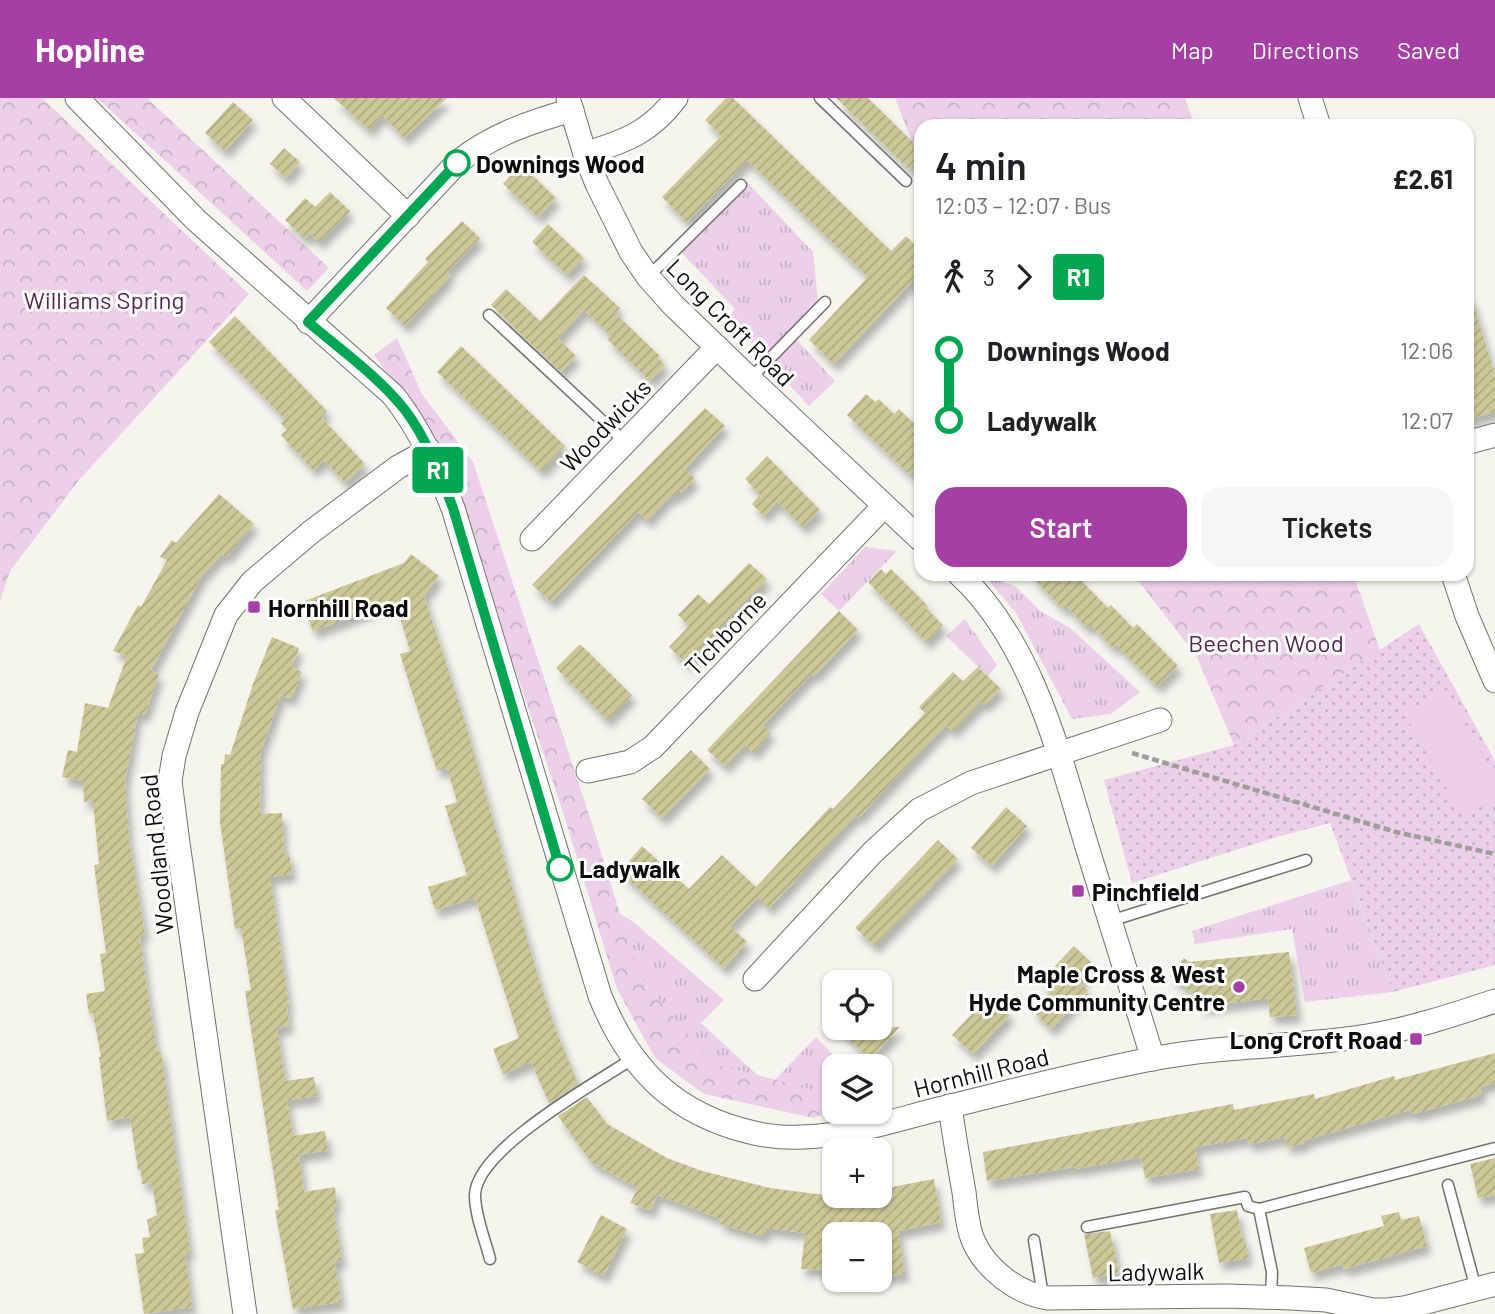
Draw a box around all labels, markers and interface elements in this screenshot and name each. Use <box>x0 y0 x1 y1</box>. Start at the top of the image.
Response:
text: Hopline <box>35 29 145 69</box>
text: Map <box>1171 35 1214 64</box>
text: Directions <box>1252 35 1359 64</box>
text: Saved <box>1397 35 1460 64</box>
text: 4 min <box>935 142 1027 188</box>
place label: Downings Wood <box>476 149 645 178</box>
marker: Downings Wood <box>444 150 470 176</box>
text: £2.61 <box>1392 163 1453 194</box>
text: 12:03 – 12:07 · Bus <box>935 191 1111 219</box>
street label: Long Croft Road <box>661 252 801 392</box>
icon: walk <box>935 258 973 296</box>
icon: forward <box>1005 258 1043 296</box>
text: R1 <box>1067 262 1090 291</box>
text: 3 <box>983 263 995 291</box>
park label: Williams Spring <box>24 285 184 314</box>
text: Downings Wood <box>987 335 1170 366</box>
text: 12:06 <box>1400 336 1453 364</box>
street label: Woodwicks <box>553 372 657 478</box>
text: Ladywalk <box>987 405 1097 436</box>
text: 12:07 <box>1401 406 1453 434</box>
line badge: R1 <box>406 447 470 493</box>
text: R1 <box>426 455 450 484</box>
button: Start <box>935 487 1187 567</box>
button: Tickets <box>1201 487 1453 567</box>
street label: Tichborne <box>678 585 772 681</box>
place label: Hornhill Road <box>268 593 409 622</box>
marker: Hornhill Road <box>246 599 262 615</box>
park label: Beechen Wood <box>1188 628 1344 657</box>
street label: Woodland Road <box>133 773 179 935</box>
place label: Ladywalk <box>579 854 681 883</box>
marker: Ladywalk <box>547 855 573 881</box>
place label: Pinchfield <box>1092 877 1199 906</box>
marker: Pinchfield <box>1070 883 1086 899</box>
place label: Maple Cross & West Hyde Community Centre <box>969 959 1225 1016</box>
map controls <box>822 970 892 1292</box>
button: locate <box>822 970 892 1040</box>
marker: Maple Cross & West Hyde Community Centre <box>1231 979 1247 995</box>
place label: Long Croft Road <box>1230 1025 1402 1054</box>
marker: Long Croft Road <box>1408 1031 1424 1047</box>
street label: Hornhill Road <box>910 1041 1052 1103</box>
button: layers <box>822 1054 892 1124</box>
button: + <box>822 1138 892 1208</box>
button: − <box>822 1222 892 1292</box>
street label: Ladywalk <box>1107 1256 1205 1286</box>

